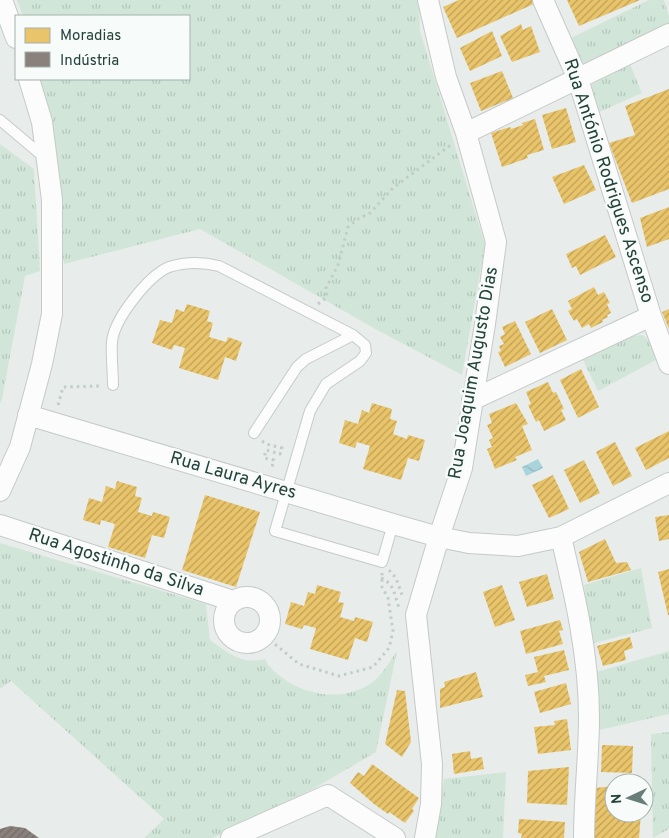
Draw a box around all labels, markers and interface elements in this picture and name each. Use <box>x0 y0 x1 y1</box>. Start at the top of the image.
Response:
legend <box>15 15 190 80</box>
text: Moradias <box>60 27 121 46</box>
text: Indústria <box>60 52 119 71</box>
street label: Rua António Rodrigues Ascenso <box>558 56 658 306</box>
street label: Rua Joaquim Augusto Dias <box>444 265 504 481</box>
street label: Rua Laura Ayres <box>167 447 299 505</box>
street label: Rua Agostinho da Silva <box>25 524 207 602</box>
north arrow <box>604 773 654 823</box>
text: N <box>609 793 626 804</box>

